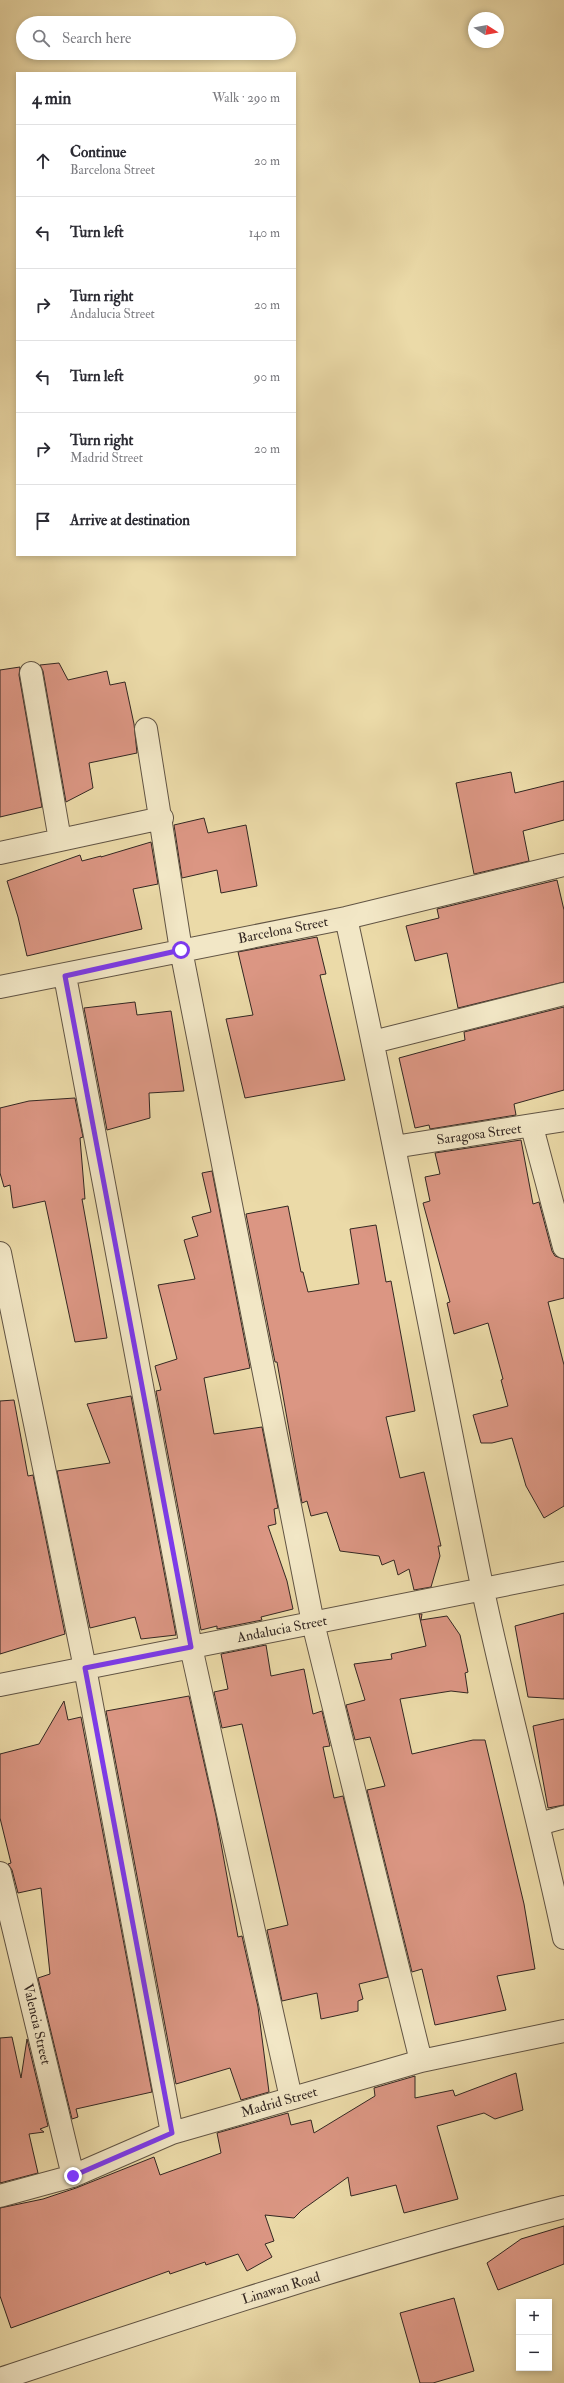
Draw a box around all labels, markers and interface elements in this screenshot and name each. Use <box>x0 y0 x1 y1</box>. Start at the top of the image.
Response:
north arrow <box>468 12 504 48</box>
search box <box>16 16 296 60</box>
icon: search <box>30 27 52 49</box>
text: Search here <box>62 29 131 48</box>
text: 4 min <box>32 88 71 109</box>
text: Walk · 290 m <box>212 90 280 106</box>
text: Continue <box>70 143 126 162</box>
icon: ahead <box>32 150 54 172</box>
text: 20 m <box>254 153 280 169</box>
text: Barcelona Street <box>70 162 155 178</box>
icon: left <box>32 222 54 244</box>
text: Turn left <box>70 223 124 242</box>
text: 140 m <box>249 225 280 241</box>
text: Turn right <box>70 287 133 306</box>
icon: right <box>32 294 54 316</box>
text: 20 m <box>254 297 280 313</box>
text: Andalucia Street <box>70 306 155 322</box>
icon: left <box>32 366 54 388</box>
text: Turn left <box>70 367 124 386</box>
text: 90 m <box>254 369 280 385</box>
text: Turn right <box>70 431 133 450</box>
icon: right <box>32 438 54 460</box>
text: 20 m <box>254 441 280 457</box>
text: Madrid Street <box>70 450 143 466</box>
icon: arrive <box>32 510 54 532</box>
text: Arrive at destination <box>70 511 190 530</box>
street label: Barcelona Street <box>236 913 330 947</box>
route start <box>172 941 190 959</box>
street label: Saragosa Street <box>436 1120 523 1148</box>
street label: Andalucia Street <box>235 1612 329 1646</box>
street label: Valencia Street <box>19 1982 55 2067</box>
street label: Madrid Street <box>239 2083 320 2121</box>
route end <box>64 2167 82 2185</box>
street label: Linawan Road <box>240 2268 322 2308</box>
map controls <box>516 2299 552 2371</box>
button: + <box>516 2299 552 2335</box>
button: − <box>516 2335 552 2371</box>

